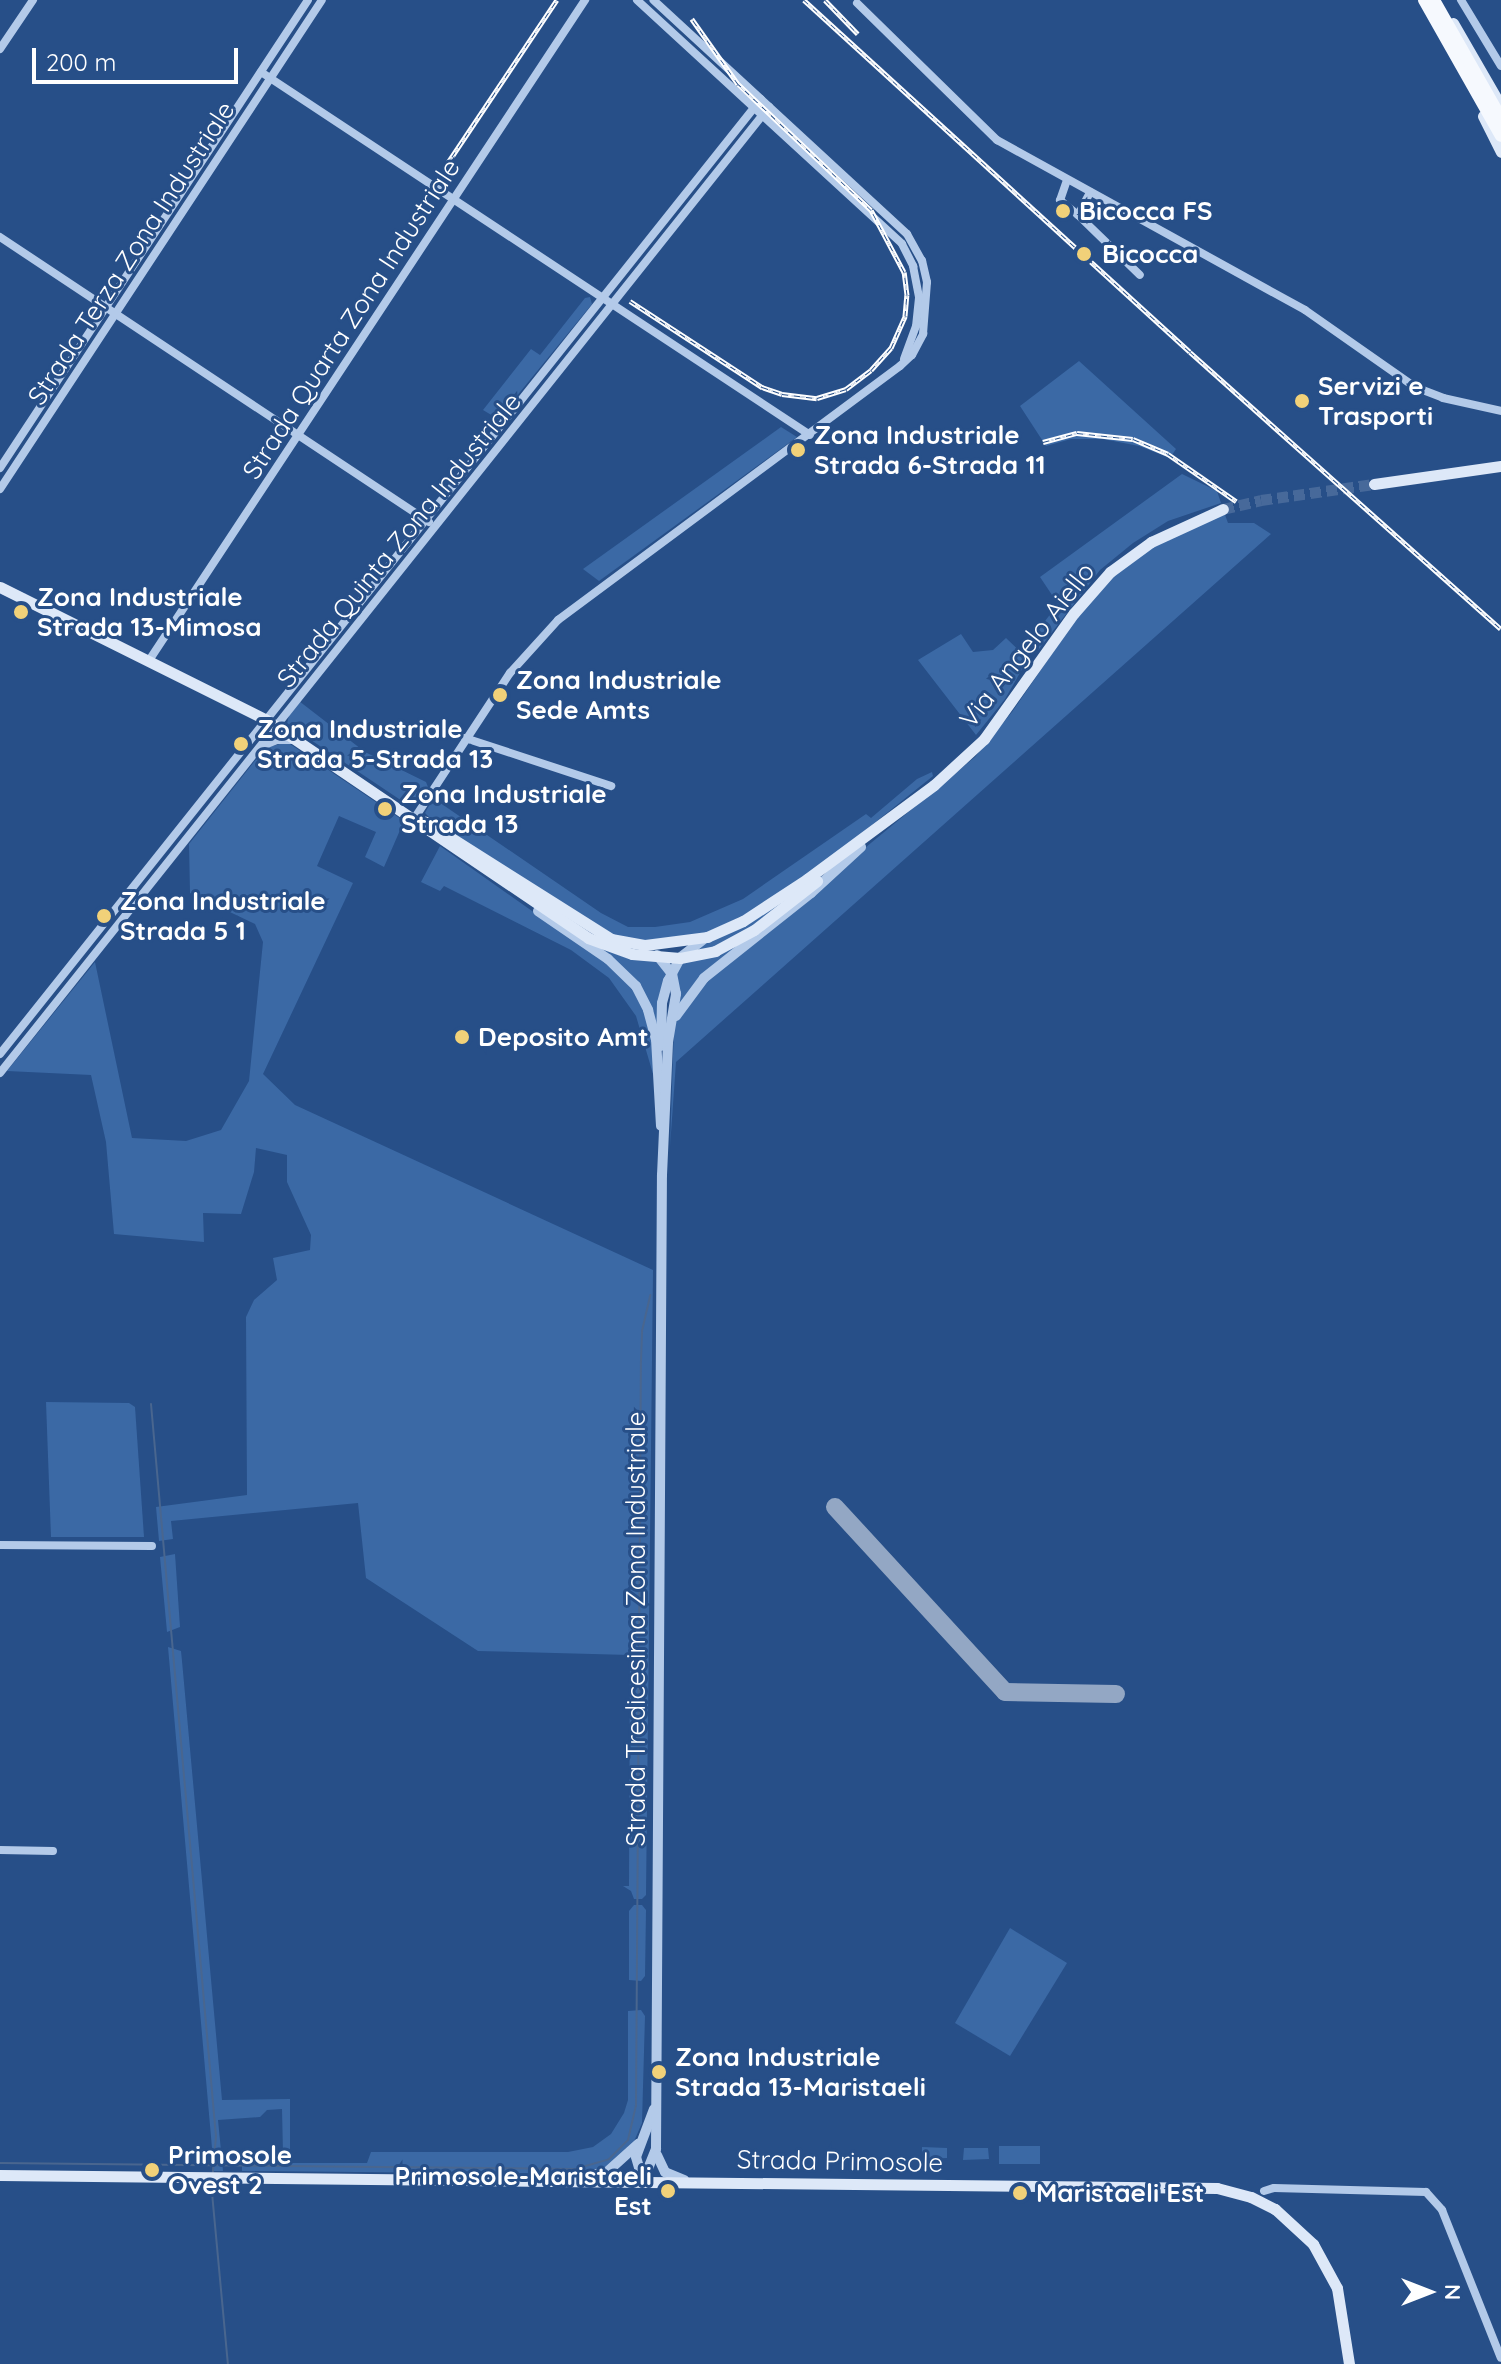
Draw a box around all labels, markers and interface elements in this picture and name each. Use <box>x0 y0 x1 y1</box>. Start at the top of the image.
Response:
scale bar <box>36 32 242 82</box>
text: 200 m <box>46 47 116 77</box>
street label: Strada Terza Zona Industriale <box>21 95 241 411</box>
street label: Strada Quarta Zona Industriale <box>236 153 466 485</box>
place label: Bicocca FS <box>1079 195 1213 227</box>
marker: Bicocca FS <box>1054 202 1072 220</box>
place label: Bicocca <box>1102 238 1198 270</box>
marker: Bicocca <box>1073 243 1095 265</box>
place label: Servizi e Trasporti <box>1318 370 1433 432</box>
street label: Strada Quinta Zona Industriale <box>270 386 528 694</box>
marker: Servizi e Trasporti <box>1293 392 1311 410</box>
place label: Zona Industriale Strada 6-Strada 11 <box>814 419 1046 480</box>
marker: Zona Industriale Strada 6-Strada 11 <box>789 441 807 459</box>
street label: Via Angelo Aiello <box>953 556 1101 734</box>
place label: Zona Industriale Strada 13-Mimosa <box>37 581 261 642</box>
marker: Zona Industriale Strada 13-Mimosa <box>12 603 30 621</box>
place label: Zona Industriale Sede Amts <box>516 664 722 726</box>
marker: Zona Industriale Sede Amts <box>491 686 509 704</box>
place label: Zona Industriale Strada 5-Strada 13 <box>257 713 493 774</box>
marker: Zona Industriale Strada 5-Strada 13 <box>232 735 250 753</box>
place label: Zona Industriale Strada 13 <box>401 778 607 840</box>
marker: Zona Industriale Strada 13 <box>376 800 394 818</box>
place label: Zona Industriale Strada 5 1 <box>120 885 326 946</box>
marker: Zona Industriale Strada 5 1 <box>95 907 113 925</box>
place label: Deposito Amt <box>478 1021 649 1053</box>
marker: Deposito Amt <box>453 1028 471 1046</box>
street label: Strada Tredicesima Zona Industriale <box>620 1411 652 1847</box>
place label: Zona Industriale Strada 13-Maristaeli <box>675 2041 926 2102</box>
marker: Zona Industriale Strada 13-Maristaeli <box>650 2063 668 2081</box>
place label: Primosole Ovest 2 <box>168 2139 292 2200</box>
street label: Strada Primosole <box>737 2144 943 2178</box>
place label: Primosole-Maristaeli Est <box>395 2160 652 2222</box>
marker: Primosole Ovest 2 <box>143 2161 161 2179</box>
place label: Maristaeli Est <box>1036 2177 1204 2209</box>
marker: Primosole-Maristaeli Est <box>659 2182 677 2200</box>
marker: Maristaeli Est <box>1011 2184 1029 2202</box>
north arrow <box>1389 2252 1469 2332</box>
text: N <box>1439 2284 1467 2300</box>

